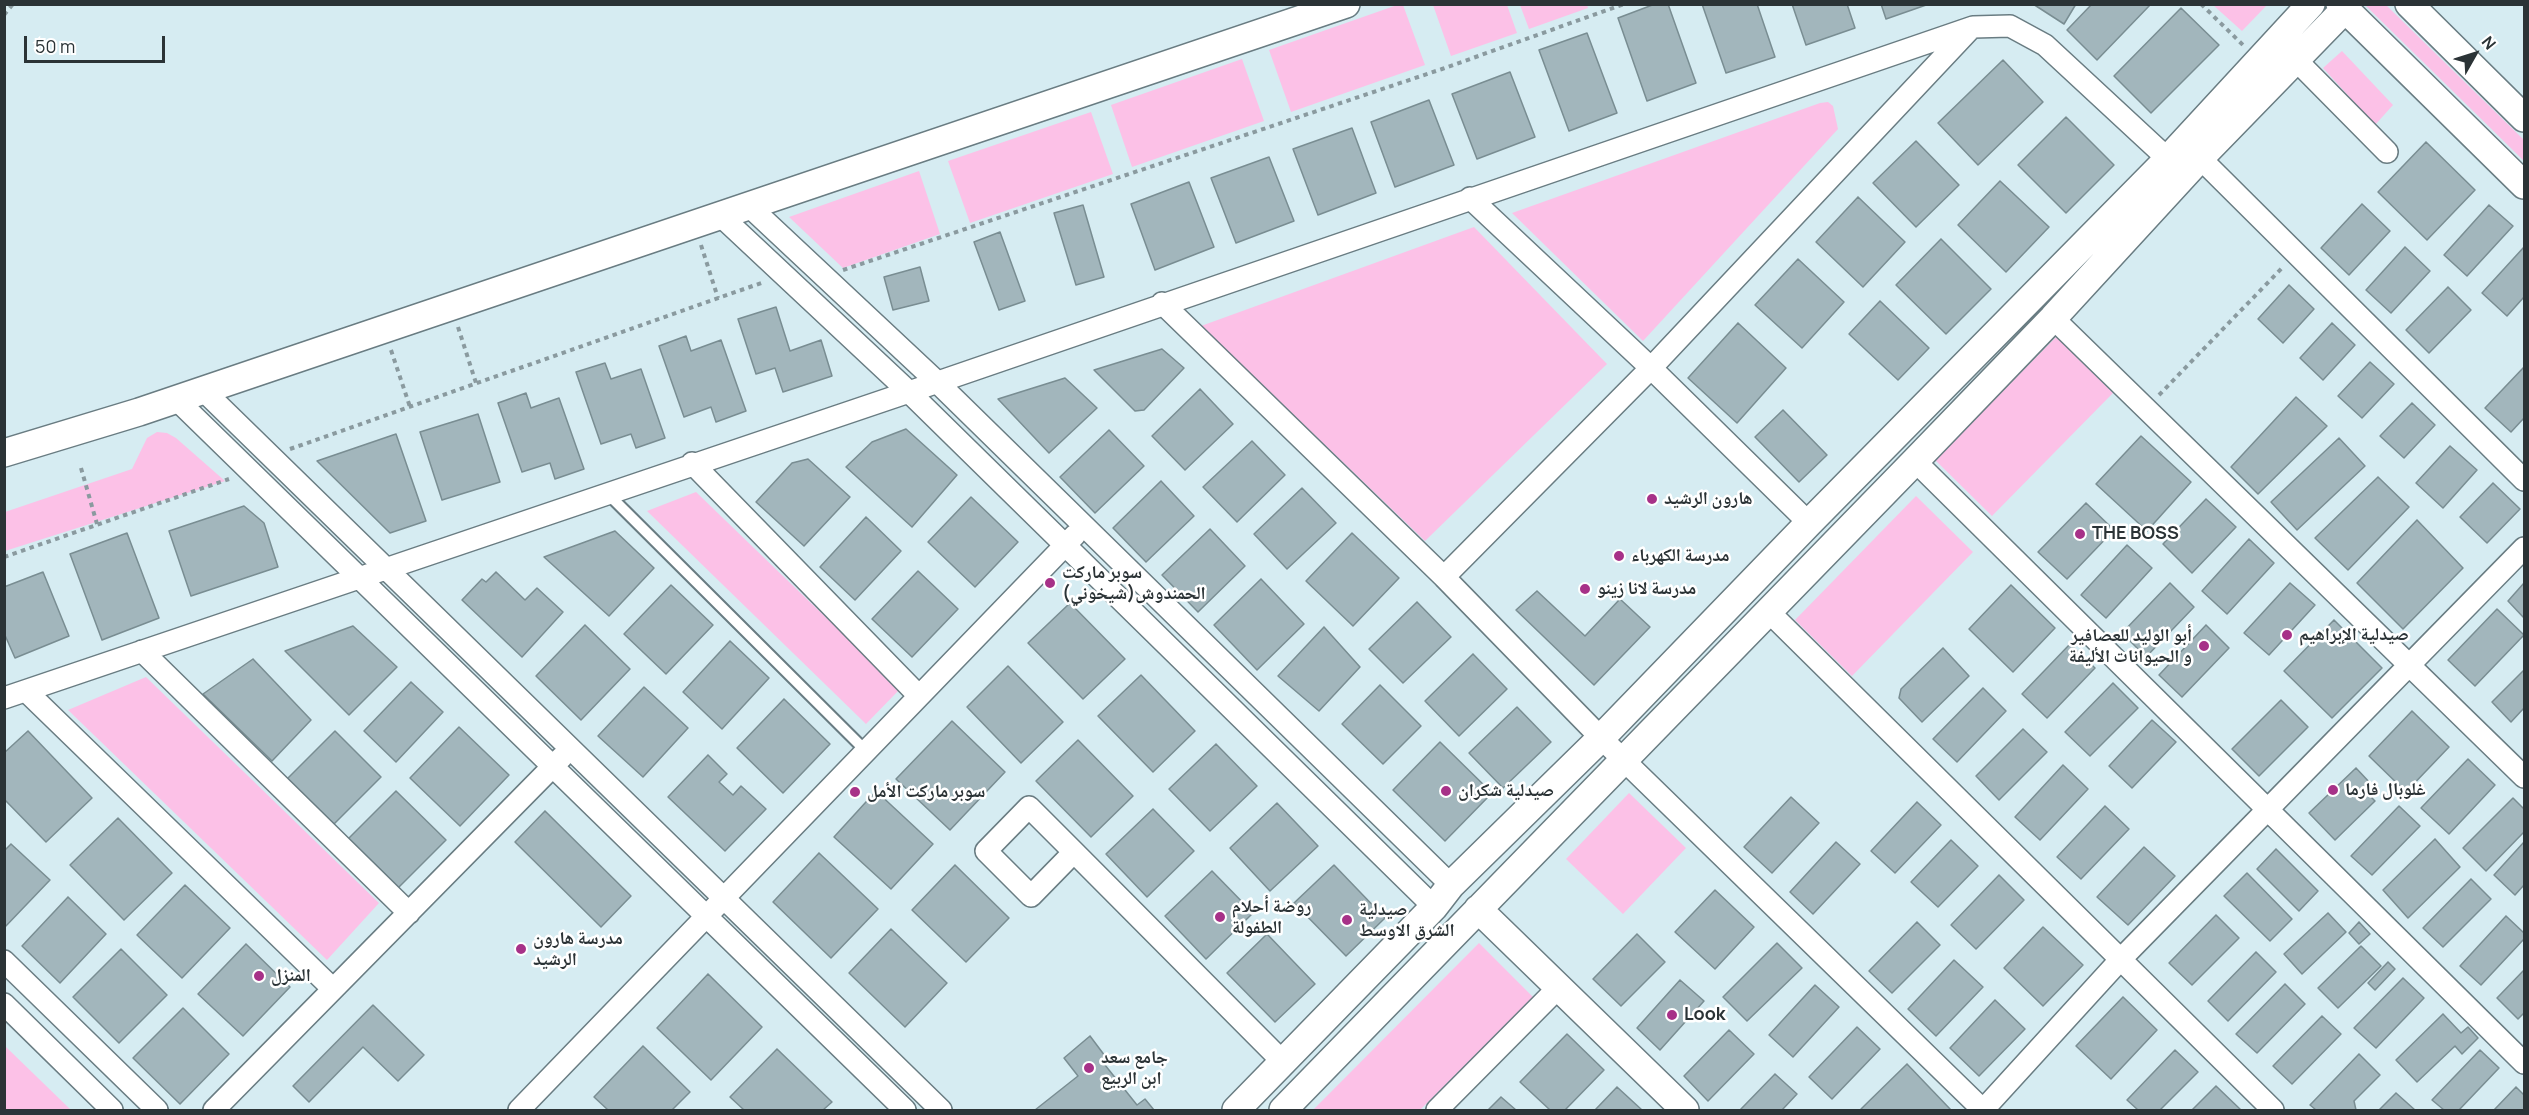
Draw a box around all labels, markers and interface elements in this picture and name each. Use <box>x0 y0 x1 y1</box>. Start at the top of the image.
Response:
scale bar <box>27 24 168 62</box>
north arrow <box>2445 24 2505 84</box>
text: N <box>2477 31 2501 54</box>
text: 50 m <box>35 34 75 58</box>
place label: هارون الرشيد <box>1664 488 1753 510</box>
marker: هارون الرشيد <box>1645 492 1659 506</box>
place label: THE BOSS <box>2092 523 2179 545</box>
marker: THE BOSS <box>2073 527 2087 541</box>
place label: مدرسة الكهرباء <box>1631 545 1730 567</box>
marker: مدرسة الكهرباء <box>1612 549 1626 563</box>
place label: سوبر ماركت الحمندوش(شيخوني) <box>1062 562 1206 604</box>
marker: سوبر ماركت الحمندوش(شيخوني) <box>1043 576 1057 590</box>
place label: مدرسة لانا زينو <box>1597 578 1696 600</box>
marker: مدرسة لانا زينو <box>1578 582 1592 596</box>
place label: صيدلية الإبراهيم <box>2299 624 2409 646</box>
place label: أبو الوليد للعصافير و الحيوانات الأليفة <box>2069 625 2192 668</box>
marker: صيدلية الإبراهيم <box>2280 628 2294 642</box>
marker: أبو الوليد للعصافير و الحيوانات الأليفة <box>2197 639 2211 653</box>
place label: غلوبال فارما <box>2345 779 2426 801</box>
place label: صيدلية شكران <box>1458 780 1554 802</box>
place label: سوبر ماركت الأمل <box>867 781 985 803</box>
marker: غلوبال فارما <box>2326 783 2340 797</box>
marker: صيدلية شكران <box>1439 784 1453 798</box>
marker: سوبر ماركت الأمل <box>848 785 862 799</box>
place label: روضة أحلام الطفولة <box>1232 896 1311 938</box>
place label: صيدلية الشرق الاوسط <box>1359 899 1455 942</box>
marker: روضة أحلام الطفولة <box>1213 910 1227 924</box>
marker: صيدلية الشرق الاوسط <box>1340 913 1354 927</box>
place label: مدرسة هارون الرشيد <box>533 928 623 970</box>
marker: مدرسة هارون الرشيد <box>514 942 528 956</box>
place label: المنزل <box>271 965 311 987</box>
marker: المنزل <box>252 969 266 983</box>
place label: Look <box>1684 1004 1726 1026</box>
marker: Look <box>1665 1008 1679 1022</box>
place label: جامع سعد ابن الربيع <box>1101 1047 1168 1090</box>
marker: جامع سعد ابن الربيع <box>1082 1061 1096 1075</box>

